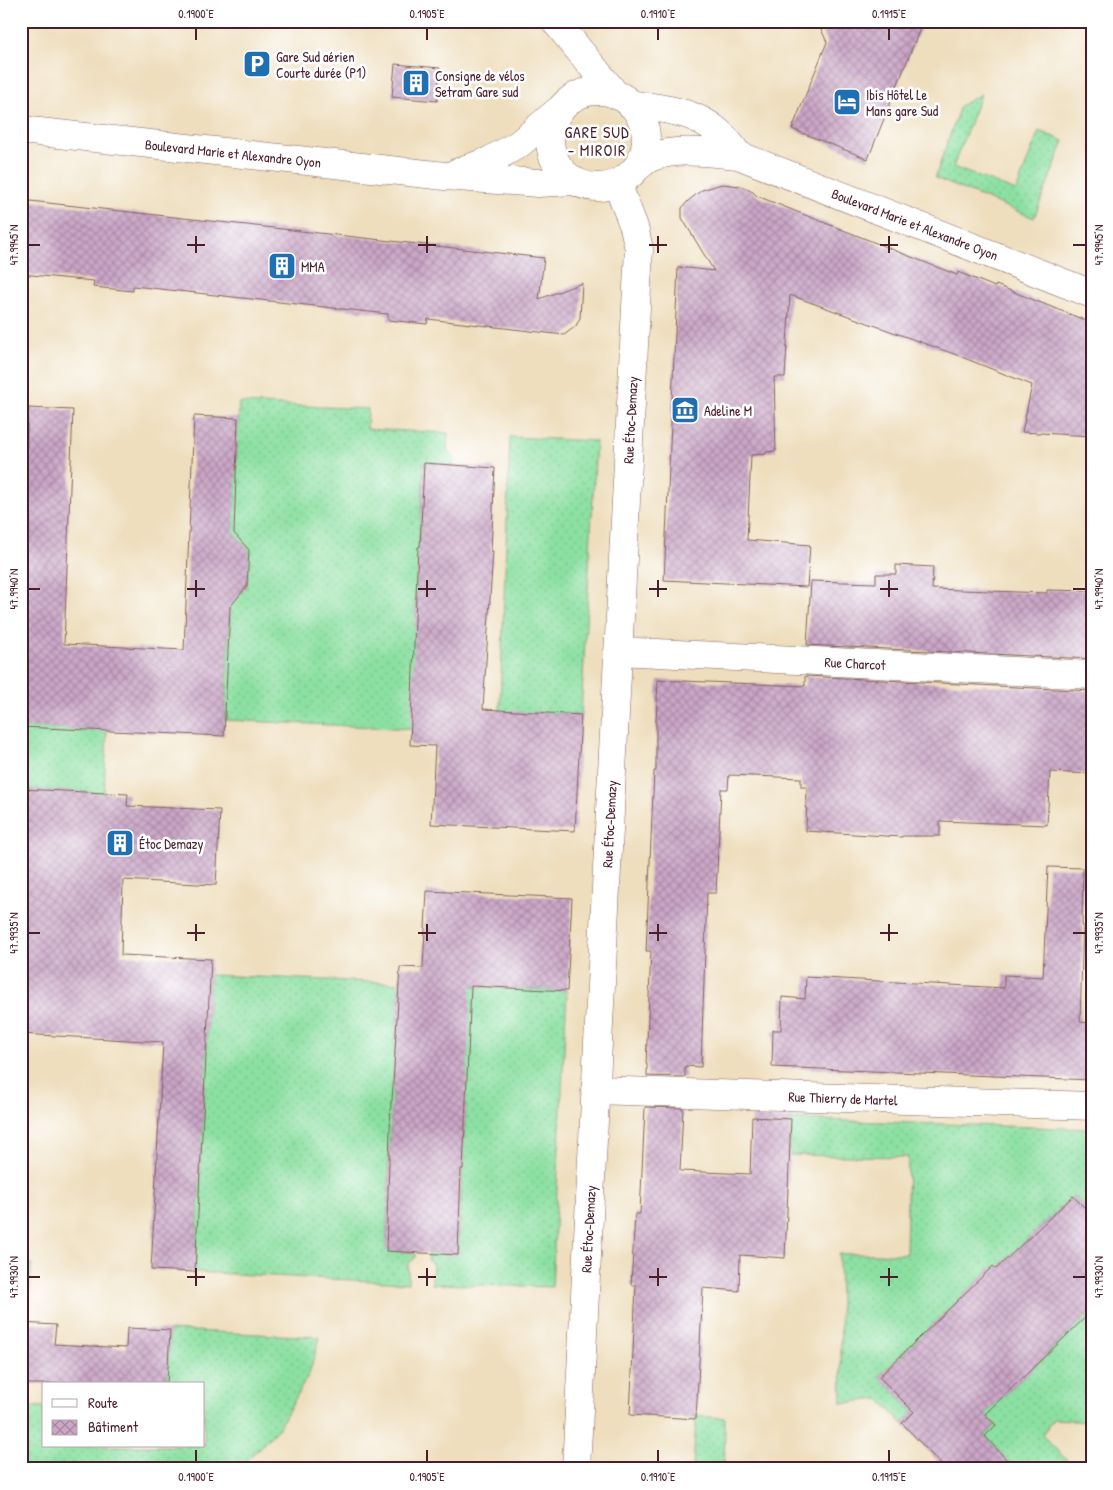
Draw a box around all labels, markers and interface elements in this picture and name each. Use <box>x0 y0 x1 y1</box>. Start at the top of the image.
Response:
text: 0.1900°E <box>178 5 214 22</box>
text: 0.1905°E <box>409 5 445 22</box>
text: 0.1910°E <box>641 5 676 22</box>
text: 0.1915°E <box>872 5 907 22</box>
place label: Gare Sud aérien Courte durée (P1) <box>276 47 366 82</box>
parking icon: Gare Sud aérien Courte durée (P1) <box>242 49 272 79</box>
place label: Consigne de vélos Setram Gare sud <box>435 66 525 101</box>
building icon: Consigne de vélos Setram Gare sud <box>401 68 431 98</box>
place label: Ibis Hôtel Le Mans gare Sud <box>866 85 939 121</box>
hotel icon: Ibis Hôtel Le Mans gare Sud <box>832 87 862 117</box>
district label: GARE SUD - MIROIR <box>564 121 630 161</box>
street label: Boulevard Marie et Alexandre Oyon <box>144 134 322 173</box>
street label: Boulevard Marie et Alexandre Oyon <box>829 183 1001 266</box>
text: 47.9945°N <box>5 225 22 265</box>
text: 47.9945°N <box>1090 225 1107 265</box>
building icon: MMA <box>267 251 297 281</box>
place label: MMA <box>301 257 325 276</box>
street label: Rue Étoc-Demazy <box>618 376 643 464</box>
museum icon: Adeline M <box>670 395 700 425</box>
place label: Adeline M <box>704 401 752 420</box>
text: 47.9940°N <box>5 569 22 609</box>
text: 47.9940°N <box>1090 569 1107 609</box>
street label: Rue Charcot <box>824 652 886 674</box>
street label: Rue Étoc-Demazy <box>597 780 622 868</box>
building icon: Étoc Demazy <box>105 828 135 858</box>
place label: Étoc Demazy <box>139 834 204 854</box>
text: 47.9935°N <box>5 912 22 954</box>
text: 47.9935°N <box>1090 912 1107 954</box>
street label: Rue Thierry de Martel <box>788 1087 898 1110</box>
street label: Rue Étoc-Demazy <box>576 1185 601 1273</box>
text: 47.9930°N <box>5 1256 22 1298</box>
text: 47.9930°N <box>1090 1256 1107 1298</box>
legend <box>42 1382 205 1448</box>
text: Route <box>88 1392 118 1413</box>
text: Bâtiment <box>88 1416 139 1437</box>
text: 0.1900°E <box>178 1468 214 1485</box>
text: 0.1905°E <box>409 1468 445 1485</box>
text: 0.1910°E <box>641 1468 676 1485</box>
text: 0.1915°E <box>872 1468 907 1485</box>

